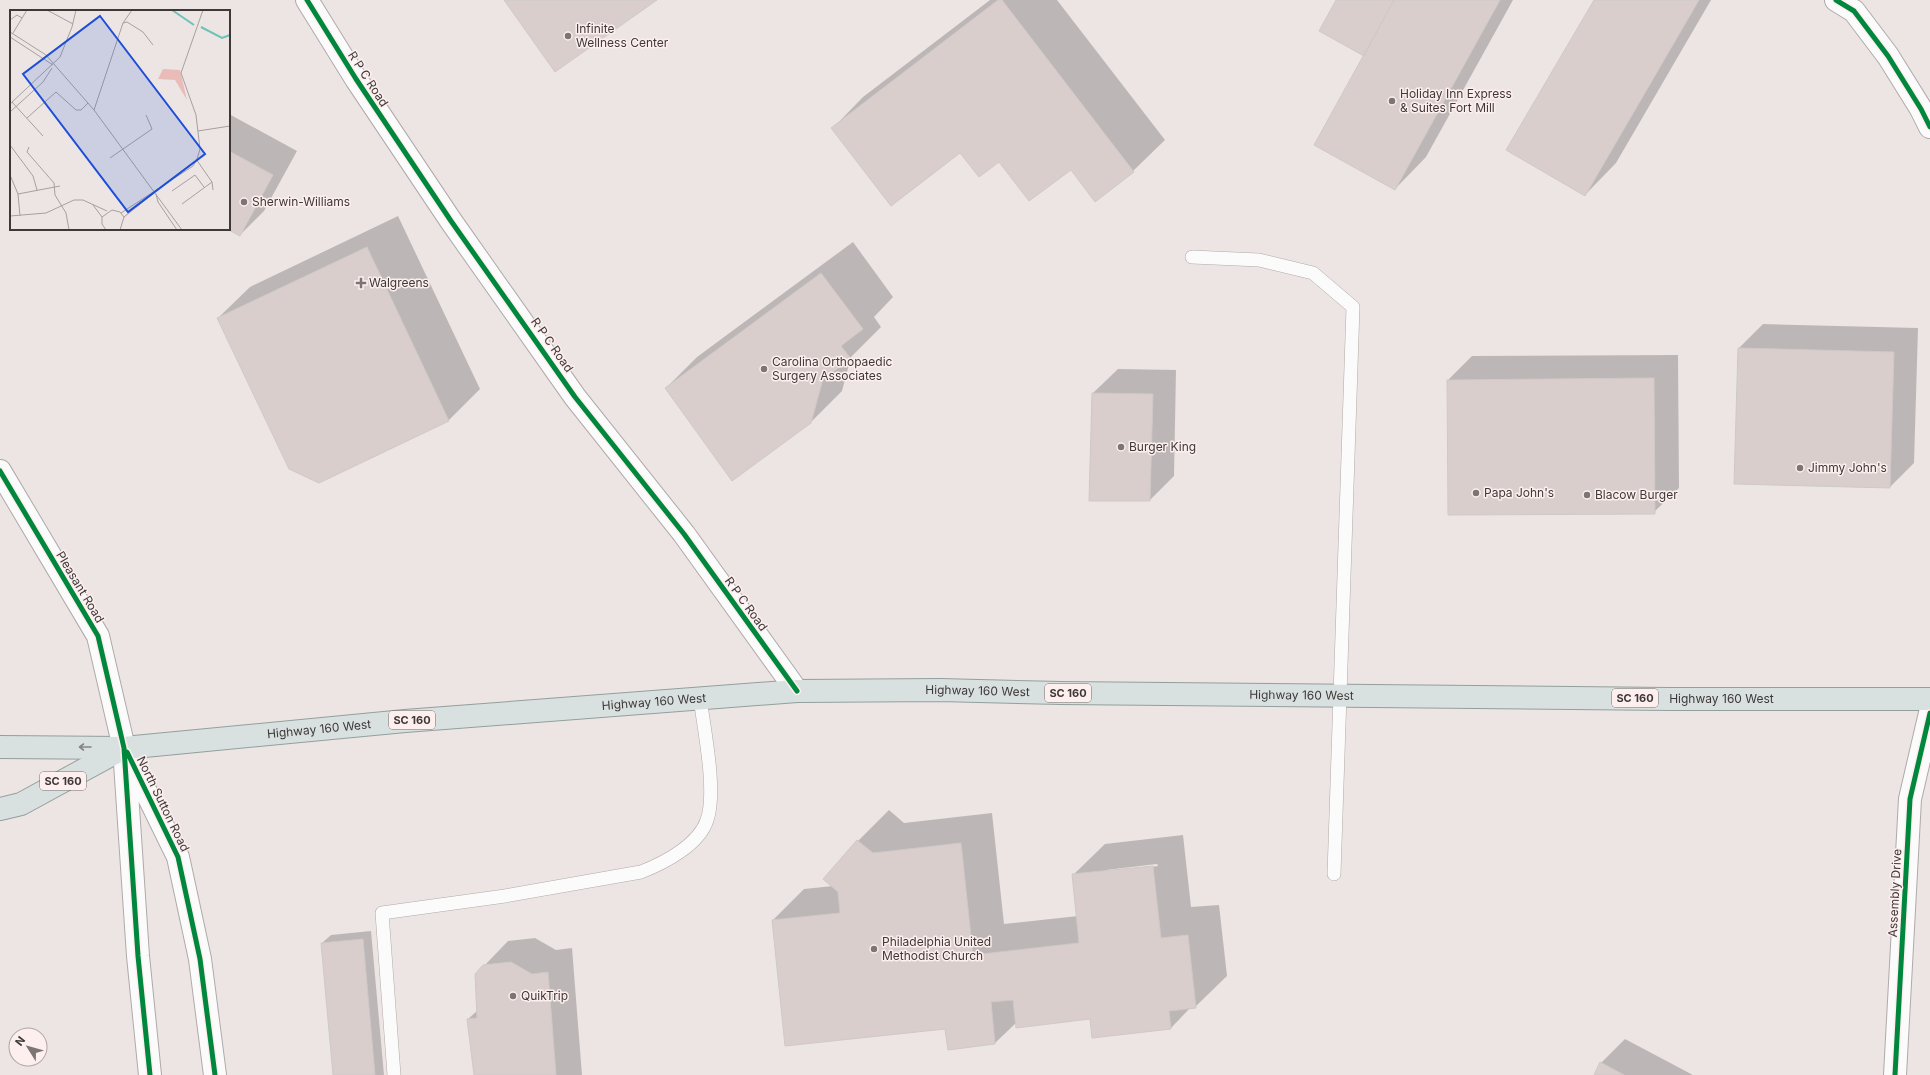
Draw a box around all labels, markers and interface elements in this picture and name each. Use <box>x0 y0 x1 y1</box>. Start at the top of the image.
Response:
inset map <box>10 10 230 230</box>
place label: Infinite Wellness Center <box>576 21 669 50</box>
marker: Infinite Wellness Center <box>563 31 573 41</box>
street label: R P C Road <box>345 48 392 109</box>
place label: Holiday Inn Express & Suites Fort Mill <box>1400 86 1512 115</box>
marker: Holiday Inn Express & Suites Fort Mill <box>1387 96 1397 106</box>
place label: Sherwin-Williams <box>252 194 350 209</box>
marker: Sherwin-Williams <box>239 197 249 207</box>
place label: Walgreens <box>369 275 429 290</box>
marker: Walgreens <box>356 278 366 288</box>
street label: R P C Road <box>528 315 577 375</box>
place label: Carolina Orthopaedic Surgery Associates <box>772 354 893 383</box>
marker: Carolina Orthopaedic Surgery Associates <box>759 364 769 374</box>
place label: Burger King <box>1129 439 1196 454</box>
marker: Burger King <box>1116 442 1126 452</box>
place label: Jimmy John's <box>1808 460 1887 475</box>
marker: Jimmy John's <box>1795 463 1805 473</box>
place label: Papa John's <box>1484 485 1554 500</box>
place label: Blacow Burger <box>1595 487 1678 502</box>
marker: Papa John's <box>1471 488 1481 498</box>
marker: Blacow Burger <box>1582 490 1592 500</box>
street label: Pleasant Road <box>53 548 108 625</box>
street label: R P C Road <box>722 574 771 634</box>
street label: Highway 160 West <box>925 682 1030 699</box>
road number: SC 160 <box>1045 684 1091 702</box>
street label: Highway 160 West <box>1249 687 1354 703</box>
road number: SC 160 <box>1612 689 1658 707</box>
street label: Highway 160 West <box>601 690 707 713</box>
street label: Highway 160 West <box>1669 691 1774 706</box>
road number: SC 160 <box>389 711 435 729</box>
street label: Highway 160 West <box>266 716 372 741</box>
one-way arrow <box>79 743 92 751</box>
street label: North Sutton Road <box>134 754 193 854</box>
road number: SC 160 <box>40 772 86 790</box>
street label: Assembly Drive <box>1885 848 1904 938</box>
place label: Philadelphia United Methodist Church <box>882 934 991 963</box>
marker: Philadelphia United Methodist Church <box>869 944 879 954</box>
place label: QuikTrip <box>521 988 568 1003</box>
marker: QuikTrip <box>508 991 518 1001</box>
north arrow <box>8 1027 48 1067</box>
text: N <box>12 1033 28 1049</box>

